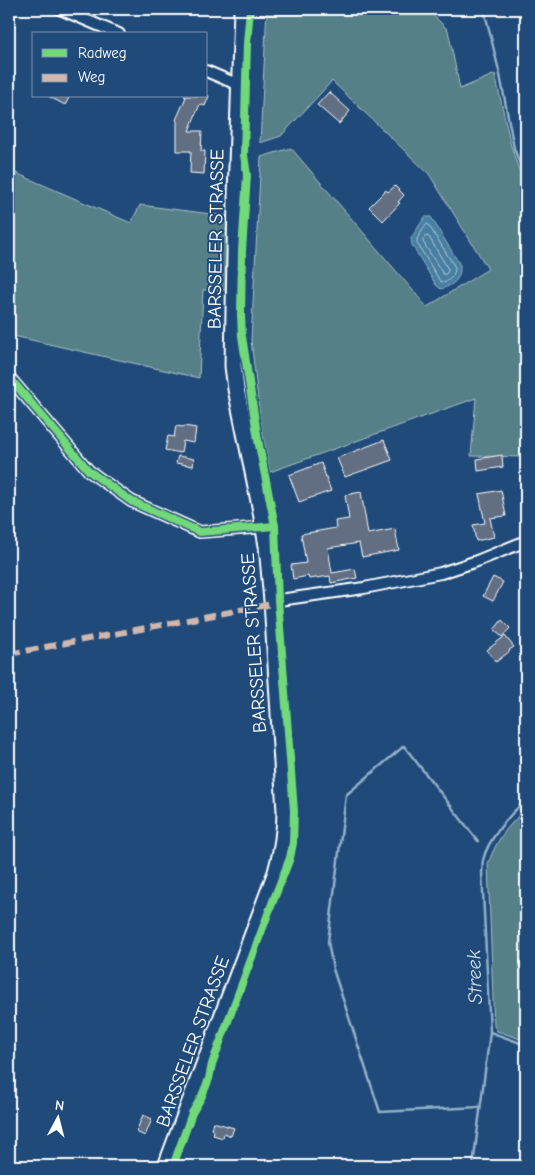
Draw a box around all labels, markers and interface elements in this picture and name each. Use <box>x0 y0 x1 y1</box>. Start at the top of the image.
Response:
legend <box>32 32 208 98</box>
text: Radweg <box>78 44 127 62</box>
text: Weg <box>78 68 105 86</box>
street label: BARSSELER STRASSE <box>203 149 229 329</box>
street label: BARSSELER STRASSE <box>237 552 271 734</box>
water label: Streek <box>462 949 487 1005</box>
street label: BARSSELER STRASSE <box>152 953 234 1130</box>
north arrow <box>32 1092 82 1142</box>
text: N <box>54 1097 65 1115</box>

